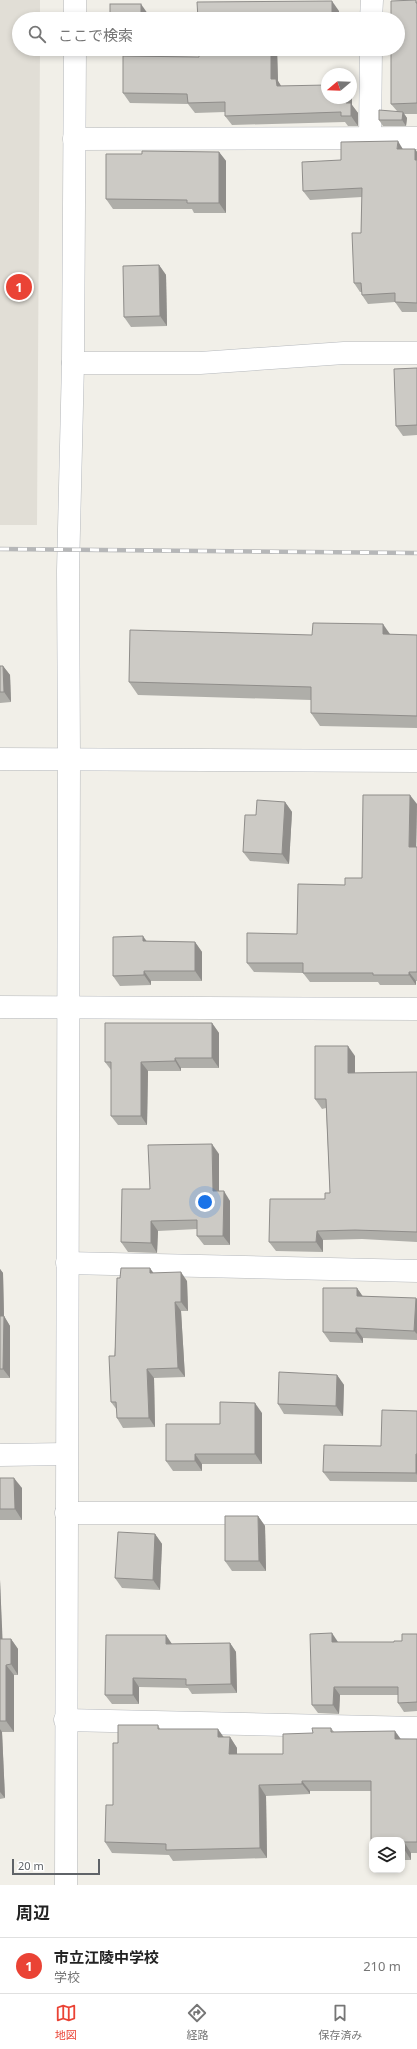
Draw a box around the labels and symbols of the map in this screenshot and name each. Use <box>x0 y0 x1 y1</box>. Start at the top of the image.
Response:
north arrow <box>321 68 357 104</box>
pin: 1 <box>6 272 32 302</box>
your location <box>195 1192 215 1212</box>
scale bar <box>12 1857 100 1876</box>

